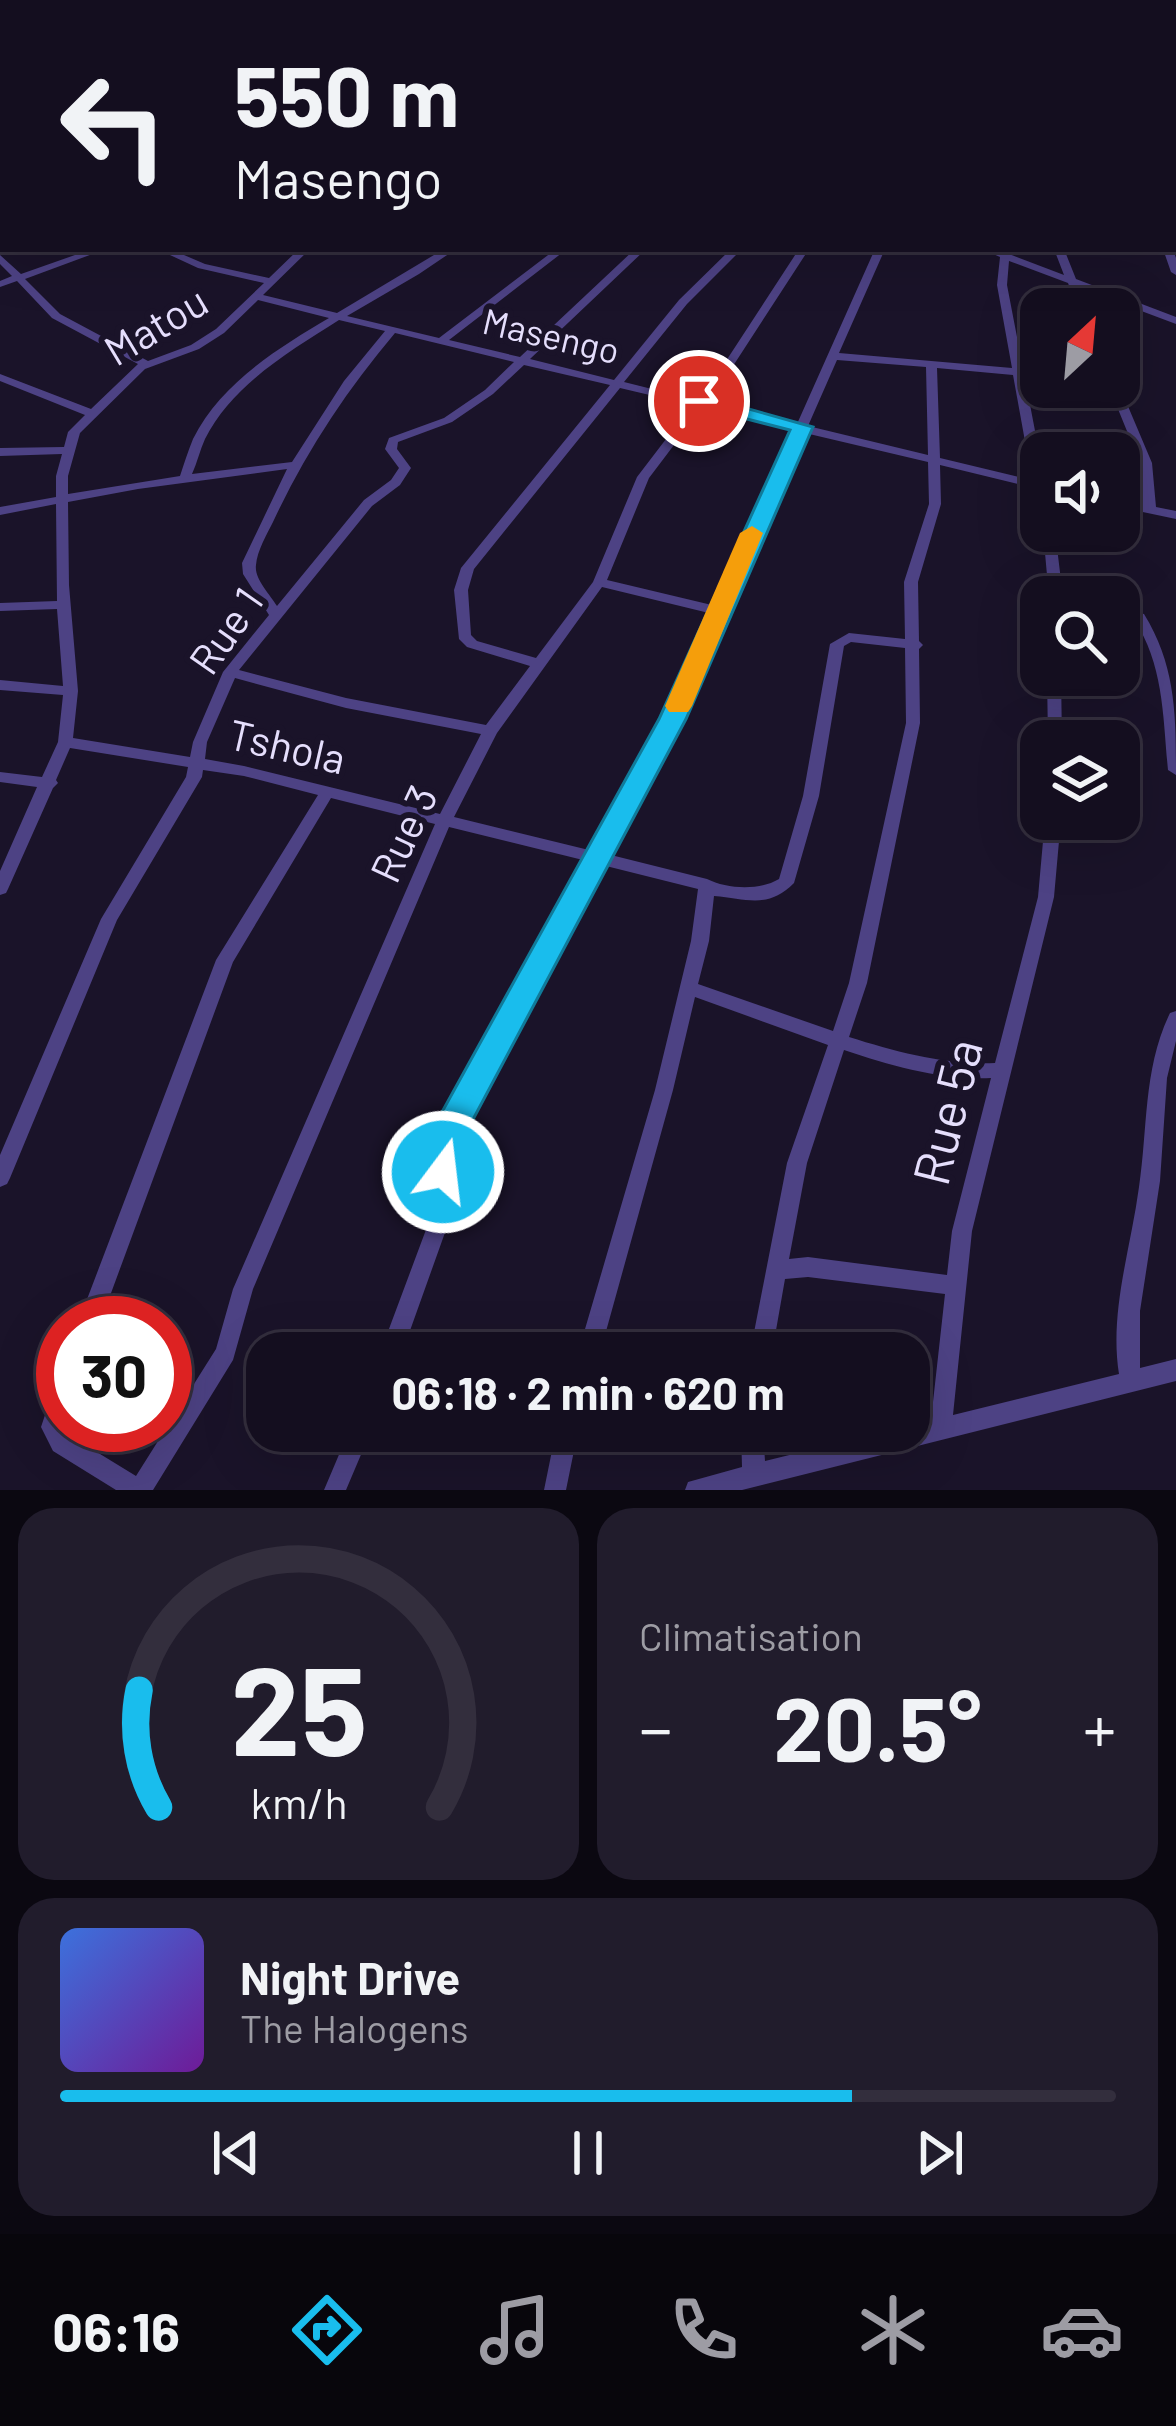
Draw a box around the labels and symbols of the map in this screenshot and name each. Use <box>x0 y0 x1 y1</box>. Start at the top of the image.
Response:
street label: Matou <box>94 274 216 374</box>
north arrow <box>1020 288 1140 408</box>
street label: Masengo <box>479 298 624 371</box>
pin <box>648 350 750 452</box>
street label: Rue 1 <box>177 577 272 683</box>
street label: Tshola <box>224 707 351 783</box>
street label: Rue 3 <box>358 777 446 889</box>
street label: Rue 5a <box>898 1032 993 1191</box>
position arrow <box>380 1109 506 1235</box>
speed limit sign: 30 <box>36 1296 192 1452</box>

